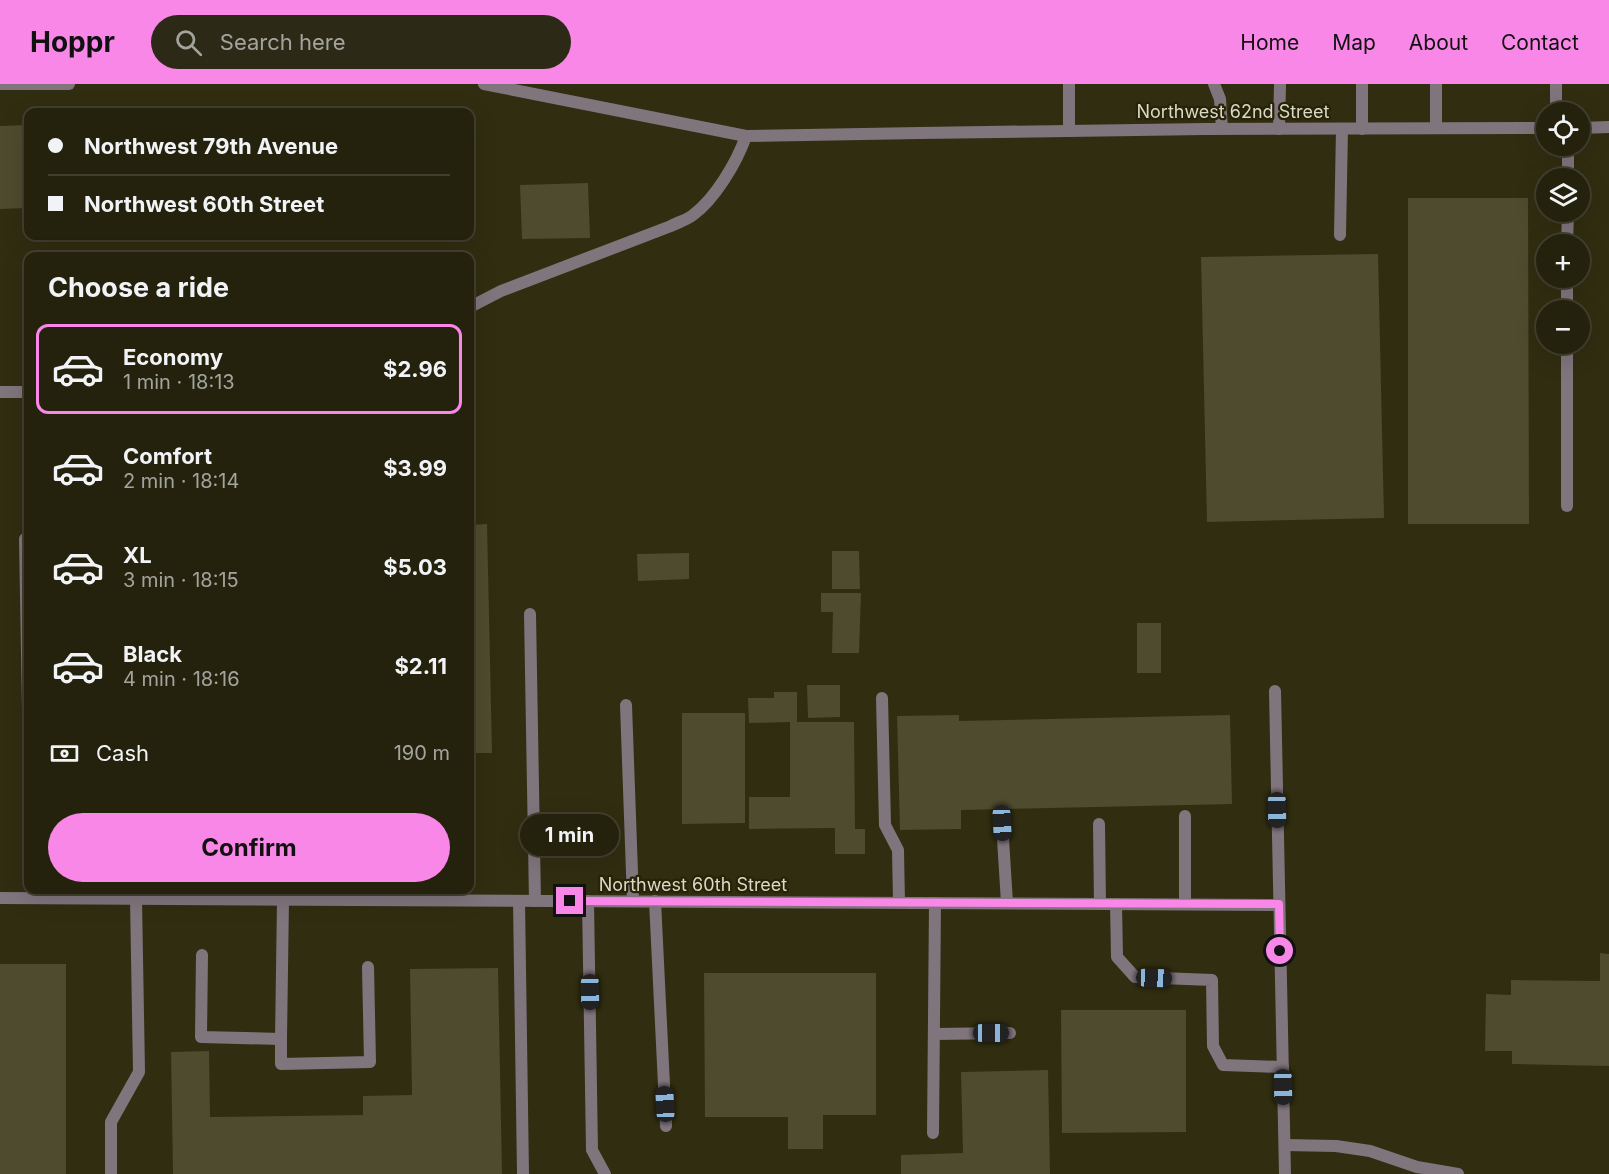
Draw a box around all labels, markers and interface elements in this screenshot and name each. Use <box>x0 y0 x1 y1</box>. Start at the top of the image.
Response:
search box <box>151 15 571 69</box>
text: Hoppr <box>30 25 115 59</box>
icon: search <box>172 26 205 59</box>
text: Search here <box>220 29 346 55</box>
text: Home <box>1240 30 1299 55</box>
text: Map <box>1332 30 1376 55</box>
text: About <box>1409 30 1468 55</box>
text: Contact <box>1501 30 1579 55</box>
street label: Northwest 62nd Street <box>1137 101 1330 122</box>
map controls <box>1536 102 1590 354</box>
button: locate <box>1536 102 1590 156</box>
text: Northwest 79th Avenue <box>84 133 338 159</box>
button: layers <box>1536 168 1590 222</box>
text: Northwest 60th Street <box>84 191 324 217</box>
button: + <box>1536 234 1590 288</box>
text: Choose a ride <box>48 271 229 304</box>
button: − <box>1536 300 1590 354</box>
icon: car <box>51 342 105 396</box>
text: Economy <box>123 344 223 370</box>
text: $2.96 <box>383 356 447 382</box>
text: 1 min · 18:13 <box>123 370 235 394</box>
icon: car <box>51 441 105 495</box>
text: Comfort <box>123 443 212 469</box>
text: $3.99 <box>383 455 447 481</box>
text: 2 min · 18:14 <box>123 469 239 493</box>
icon: car <box>51 540 105 594</box>
text: XL <box>123 542 152 568</box>
text: $5.03 <box>383 554 447 580</box>
text: 3 min · 18:15 <box>123 568 239 592</box>
icon: car <box>51 639 105 693</box>
text: Black <box>123 641 182 667</box>
text: $2.11 <box>394 653 447 679</box>
text: 4 min · 18:16 <box>123 667 240 691</box>
icon: cash <box>48 737 81 770</box>
text: Cash <box>96 740 149 766</box>
text: 190 m <box>394 741 450 765</box>
car <box>1268 792 1286 828</box>
car <box>992 805 1012 841</box>
button: Confirm <box>48 813 450 882</box>
callout: 1 min <box>520 814 620 856</box>
text: 1 min <box>545 823 594 847</box>
street label: Northwest 60th Street <box>599 874 787 895</box>
route end <box>556 887 583 914</box>
route start <box>1266 937 1293 964</box>
car <box>1136 968 1172 988</box>
car <box>581 974 599 1010</box>
car <box>973 1024 1009 1042</box>
car <box>1274 1069 1292 1105</box>
car <box>655 1086 675 1122</box>

